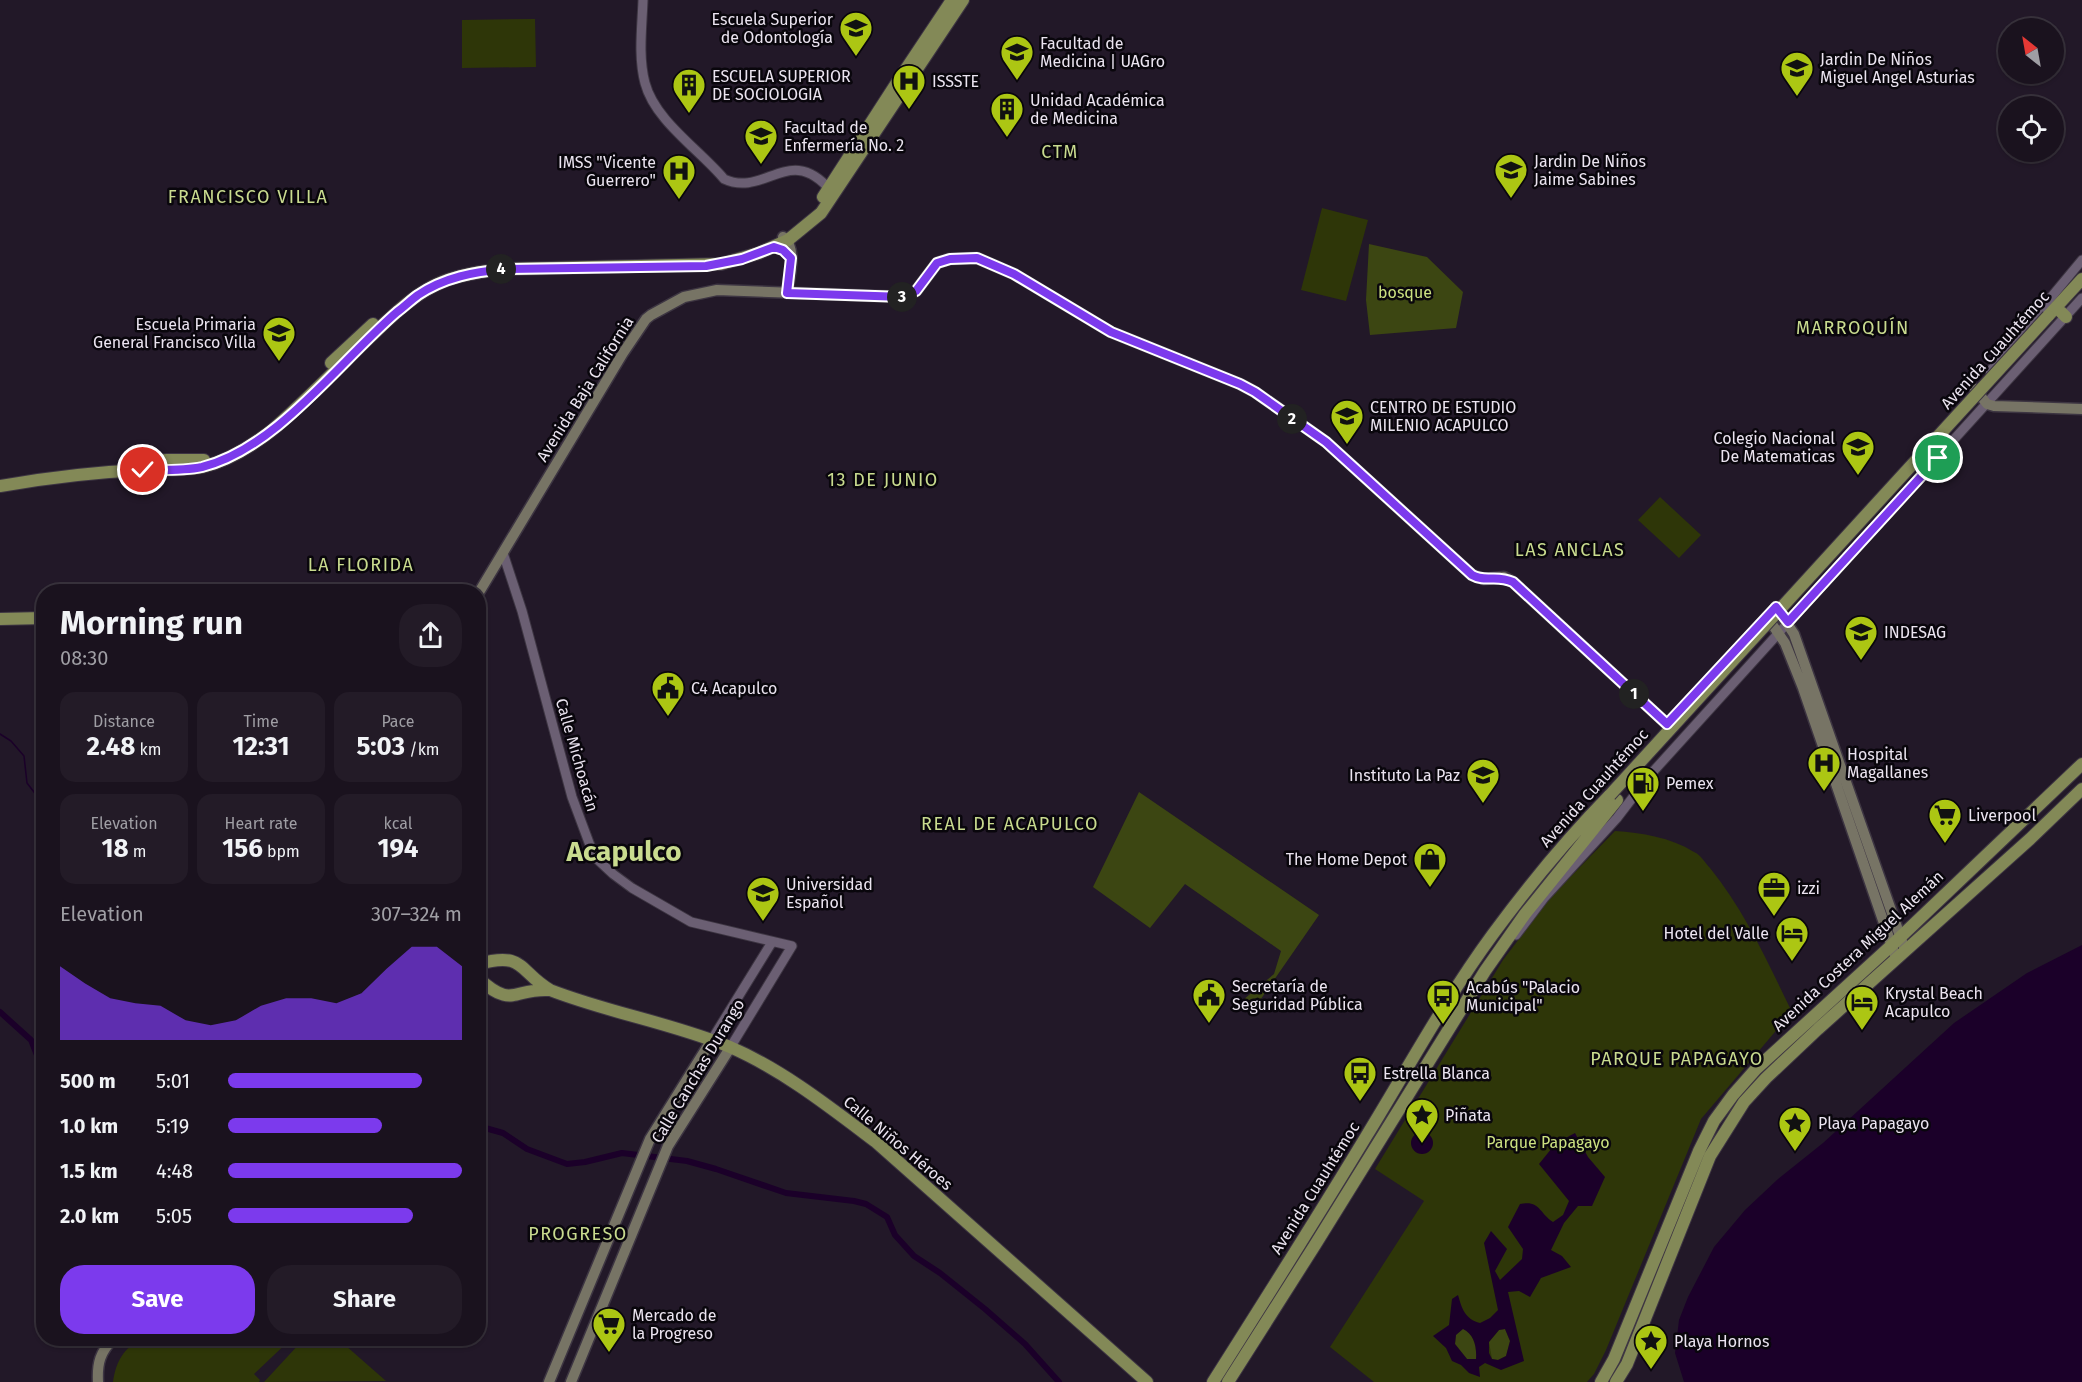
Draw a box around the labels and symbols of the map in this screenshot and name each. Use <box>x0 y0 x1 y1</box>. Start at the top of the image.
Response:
place label: Escuela Superior de Odontología <box>712 10 834 47</box>
school or university icon: Escuela Superior de Odontología <box>838 10 874 57</box>
north arrow <box>1998 18 2064 84</box>
school or university icon: Facultad de Medicina | UAGro <box>999 34 1035 81</box>
place label: Facultad de Medicina | UAGro <box>1040 34 1165 71</box>
school or university icon: Jardin De Niños Miguel Angel Asturias <box>1779 50 1815 97</box>
place label: Jardin De Niños Miguel Angel Asturias <box>1820 50 1975 87</box>
hospital icon: ISSSTE <box>891 63 927 110</box>
building icon: ESCUELA SUPERIOR DE SOCIOLOGIA <box>671 67 707 114</box>
place label: ESCUELA SUPERIOR DE SOCIOLOGIA <box>712 67 851 104</box>
place label: ISSSTE <box>932 72 979 91</box>
building icon: Unidad Académica de Medicina <box>989 91 1025 138</box>
place label: Unidad Académica de Medicina <box>1030 91 1165 128</box>
school or university icon: Facultad de Enfermería No. 2 <box>743 118 779 165</box>
place label: Facultad de Enfermería No. 2 <box>784 118 904 155</box>
district label: CTM <box>1041 141 1079 163</box>
school or university icon: Jardin De Niños Jaime Sabines <box>1493 152 1529 199</box>
place label: Jardin De Niños Jaime Sabines <box>1534 152 1646 189</box>
place label: IMSS "Vicente Guerrero" <box>558 153 656 190</box>
hospital icon: IMSS "Vicente Guerrero" <box>661 153 697 200</box>
district label: FRANCISCO VILLA <box>168 186 328 208</box>
pin: 4 <box>486 254 516 284</box>
pin: 3 <box>887 282 917 312</box>
park label: bosque <box>1378 283 1432 302</box>
street label: Avenida Cuauhtémoc <box>1937 287 2053 413</box>
street label: Avenida Baja California <box>533 313 637 465</box>
place label: Escuela Primaria General Francisco Villa <box>93 315 256 352</box>
school or university icon: Escuela Primaria General Francisco Villa <box>261 315 297 362</box>
district label: MARROQUÍN <box>1796 316 1910 339</box>
school or university icon: CENTRO DE ESTUDIO MILENIO ACAPULCO <box>1329 398 1365 445</box>
place label: CENTRO DE ESTUDIO MILENIO ACAPULCO <box>1370 398 1516 435</box>
pin: 2 <box>1277 404 1307 434</box>
place label: Colegio Nacional De Matematicas <box>1714 429 1835 466</box>
school or university icon: Colegio Nacional De Matematicas <box>1840 429 1876 476</box>
pin <box>1912 432 1963 483</box>
pin <box>117 444 168 495</box>
district label: 13 DE JUNIO <box>827 469 939 491</box>
district label: LAS ANCLAS <box>1515 539 1625 561</box>
district label: LA FLORIDA <box>308 554 414 576</box>
school or university icon: INDESAG <box>1843 614 1879 661</box>
place label: INDESAG <box>1884 623 1946 642</box>
public building icon: C4 Acapulco <box>650 670 686 717</box>
place label: C4 Acapulco <box>691 679 777 698</box>
pin: 1 <box>1619 679 1649 709</box>
street label: Calle Michoacán <box>552 696 602 814</box>
street label: Avenida Cuauhtémoc <box>1536 725 1652 851</box>
hospital icon: Hospital Magallanes <box>1806 745 1842 792</box>
place label: Hospital Magallanes <box>1847 745 1928 782</box>
school or university icon: Instituto La Paz <box>1465 757 1501 804</box>
fuel station icon: Pemex <box>1625 765 1661 812</box>
place label: Instituto La Paz <box>1349 766 1460 785</box>
place label: Pemex <box>1666 774 1714 793</box>
supermarket icon: Liverpool <box>1927 797 1963 844</box>
place label: Liverpool <box>1968 806 2036 825</box>
district label: REAL DE ACAPULCO <box>921 813 1099 835</box>
district label: Acapulco <box>565 835 682 868</box>
shop icon: The Home Depot <box>1412 841 1448 888</box>
place label: The Home Depot <box>1286 850 1407 869</box>
street label: Avenida Costera Miguel Alemán <box>1769 867 1947 1035</box>
office icon: izzi <box>1756 870 1792 917</box>
school or university icon: Universidad Español <box>745 875 781 922</box>
place label: Universidad Español <box>786 875 873 912</box>
place label: izzi <box>1797 879 1820 898</box>
hotel icon: Hotel del Valle <box>1774 915 1810 962</box>
place label: Hotel del Valle <box>1664 924 1769 943</box>
public building icon: Secretaría de Seguridad Pública <box>1191 977 1227 1024</box>
place label: Secretaría de Seguridad Pública <box>1232 977 1363 1014</box>
bus stop icon: Acabús "Palacio Municipal" <box>1425 978 1461 1025</box>
place label: Acabús "Palacio Municipal" <box>1466 978 1580 1015</box>
hotel icon: Krystal Beach Acapulco <box>1844 984 1880 1031</box>
place label: Krystal Beach Acapulco <box>1885 984 1983 1021</box>
street label: Calle Canchas Durango <box>647 996 749 1146</box>
district label: PARQUE PAPAGAYO <box>1590 1048 1764 1070</box>
bus stop icon: Estrella Blanca <box>1342 1055 1378 1102</box>
place label: Estrella Blanca <box>1383 1064 1490 1083</box>
street label: Calle Niños Héroes <box>840 1092 956 1194</box>
place icon: Piñata <box>1404 1097 1440 1144</box>
place icon: Playa Papagayo <box>1777 1105 1813 1152</box>
place label: Piñata <box>1445 1106 1491 1125</box>
place label: Playa Papagayo <box>1818 1114 1929 1133</box>
street label: Avenida Cuauhtémoc <box>1267 1118 1364 1258</box>
park label: Parque Papagayo <box>1486 1133 1610 1152</box>
district label: PROGRESO <box>528 1223 628 1245</box>
supermarket icon: Mercado de la Progreso <box>591 1306 627 1353</box>
place label: Mercado de la Progreso <box>632 1306 717 1343</box>
place icon: Playa Hornos <box>1633 1323 1669 1370</box>
place label: Playa Hornos <box>1674 1332 1769 1351</box>

